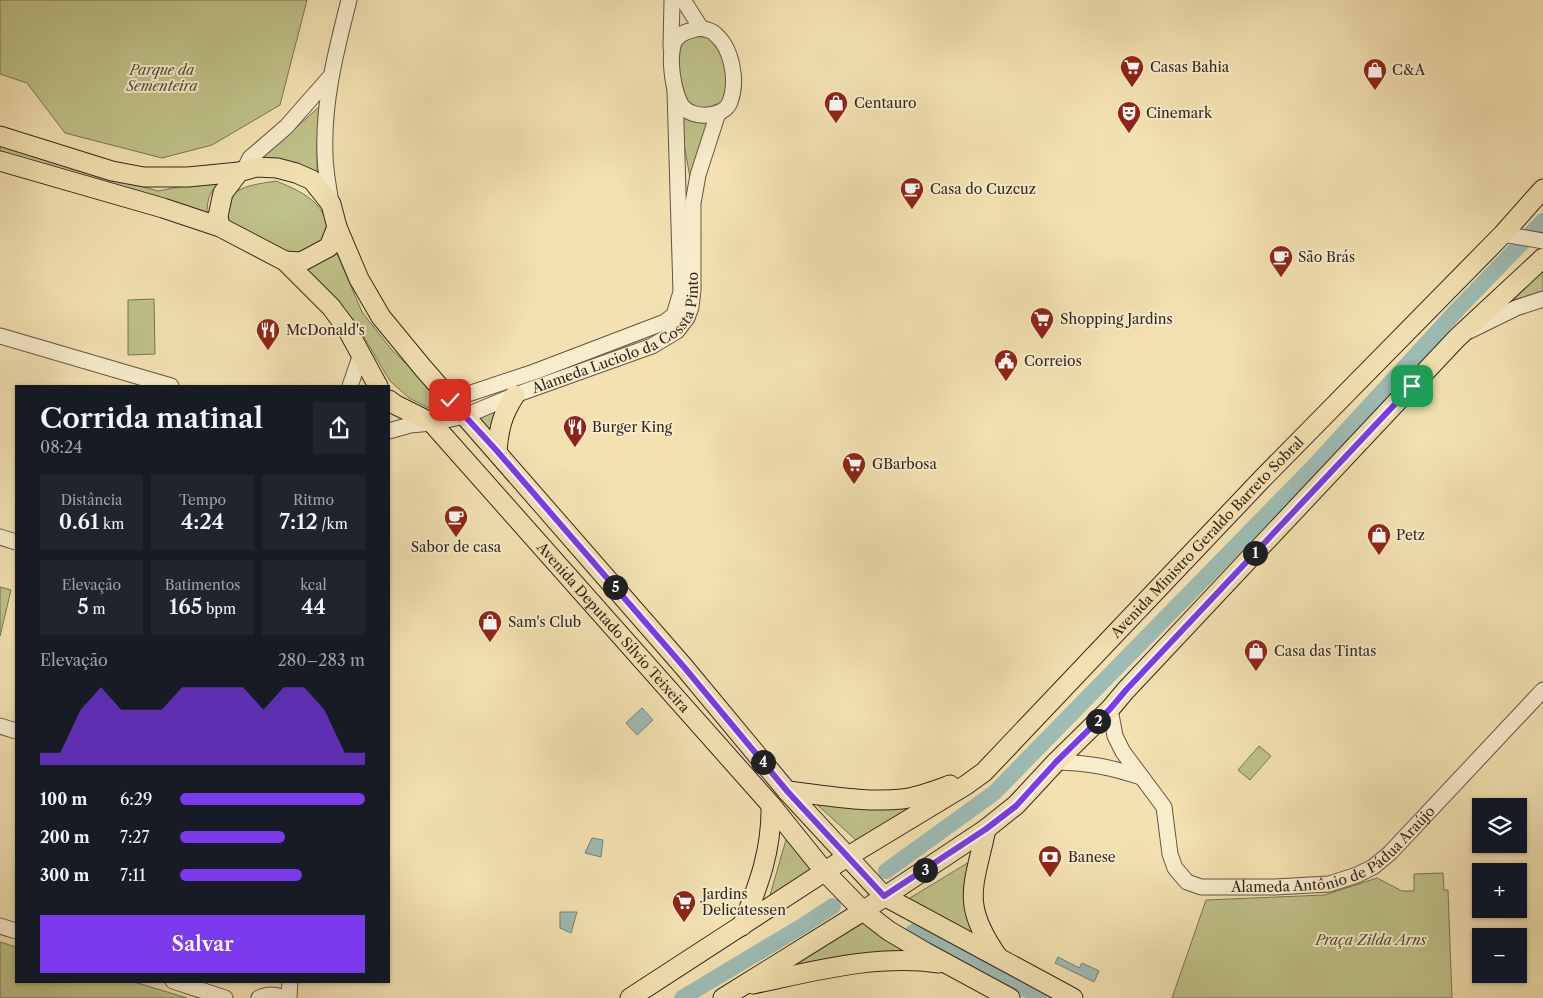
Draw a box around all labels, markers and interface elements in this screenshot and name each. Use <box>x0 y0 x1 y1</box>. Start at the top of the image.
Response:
supermarket icon: Casas Bahia <box>1119 54 1145 88</box>
shop icon: C&A <box>1362 57 1388 91</box>
place label: Casas Bahia <box>1150 58 1230 76</box>
park label: Parque da Sementeira <box>125 61 198 95</box>
place label: C&A <box>1392 61 1426 79</box>
shop icon: Centauro <box>823 90 849 124</box>
place label: Centauro <box>854 94 917 112</box>
theatre icon: Cinemark <box>1116 100 1142 134</box>
place label: Cinemark <box>1146 104 1213 122</box>
cafe icon: Casa do Cuzcuz <box>899 176 925 210</box>
place label: Casa do Cuzcuz <box>930 180 1036 198</box>
cafe icon: São Brás <box>1268 244 1294 278</box>
place label: São Brás <box>1298 248 1355 266</box>
street label: Alameda Luciolo da Cossta Pinto <box>528 272 702 398</box>
supermarket icon: Shopping Jardins <box>1029 306 1055 340</box>
place label: Shopping Jardins <box>1060 310 1173 328</box>
restaurant icon: McDonald's <box>255 317 281 351</box>
place label: McDonald's <box>286 321 365 339</box>
public building icon: Correios <box>993 348 1019 382</box>
place label: Correios <box>1024 352 1082 370</box>
pin <box>1391 365 1433 407</box>
icon: arrive <box>1398 372 1426 400</box>
pin <box>429 379 471 421</box>
icon: check <box>436 386 464 414</box>
text: Corrida matinal <box>40 401 263 435</box>
button: share <box>313 402 365 454</box>
restaurant icon: Burger King <box>562 414 588 448</box>
place label: Burger King <box>592 418 673 436</box>
street label: Avenida Ministro Geraldo Barreto Sobral <box>1106 433 1308 642</box>
text: 08:24 <box>40 437 83 457</box>
supermarket icon: GBarbosa <box>841 451 867 485</box>
place label: GBarbosa <box>872 455 937 473</box>
text: Distância <box>61 491 122 509</box>
text: Tempo <box>179 491 226 509</box>
text: Ritmo <box>293 491 334 509</box>
cafe icon: Sabor de casa <box>443 504 469 538</box>
text: 0.61 <box>59 509 99 534</box>
text: 4:24 <box>181 509 224 534</box>
text: 7:12 <box>279 509 318 534</box>
text: km <box>99 515 124 533</box>
text: /km <box>318 515 348 533</box>
shop icon: Petz <box>1366 522 1392 556</box>
place label: Petz <box>1396 526 1425 544</box>
place label: Sabor de casa <box>411 538 502 556</box>
street label: Avenida Deputado Sílvio Teixeira <box>532 538 694 717</box>
pin: 1 <box>1242 540 1268 566</box>
text: 1 <box>1252 544 1259 562</box>
pin: 5 <box>602 574 628 600</box>
text: Elevação <box>62 576 121 594</box>
text: Batimentos <box>165 576 240 594</box>
text: kcal <box>300 576 327 594</box>
text: 5 <box>612 578 619 596</box>
text: 5 <box>77 594 89 619</box>
text: 165 <box>169 594 202 619</box>
text: 44 <box>301 594 326 619</box>
text: m <box>89 600 106 618</box>
text: bpm <box>202 600 236 618</box>
shop icon: Sam's Club <box>477 609 503 643</box>
place label: Sam's Club <box>508 613 581 631</box>
shop icon: Casa das Tintas <box>1243 638 1269 672</box>
place label: Casa das Tintas <box>1274 642 1376 660</box>
text: Elevação <box>40 650 108 670</box>
text: 280–283 m <box>278 650 365 670</box>
pin: 2 <box>1086 708 1110 734</box>
text: 2 <box>1094 712 1103 730</box>
pin: 4 <box>750 750 776 774</box>
text: 4 <box>759 753 768 771</box>
text: 100 m <box>40 789 87 809</box>
text: 6:29 <box>120 789 152 809</box>
map controls <box>1472 798 1527 983</box>
button: layers <box>1472 798 1527 853</box>
street label: Alameda Antônio de Pádua Araújo <box>1230 802 1439 896</box>
text: 200 m <box>40 827 90 847</box>
text: 7:27 <box>120 827 149 847</box>
bank icon: Banese <box>1037 844 1063 878</box>
place label: Banese <box>1068 848 1116 866</box>
pin: 3 <box>912 858 938 882</box>
text: 3 <box>922 861 929 879</box>
button: + <box>1472 863 1527 918</box>
text: 300 m <box>40 865 89 885</box>
text: 7:11 <box>120 865 146 885</box>
place label: Jardins Delicatessen <box>700 885 786 919</box>
supermarket icon: Jardins Delicatessen <box>671 889 697 923</box>
button: Salvar <box>40 915 365 973</box>
button: − <box>1472 928 1527 983</box>
park label: Praça Zilda Arns <box>1314 931 1427 949</box>

